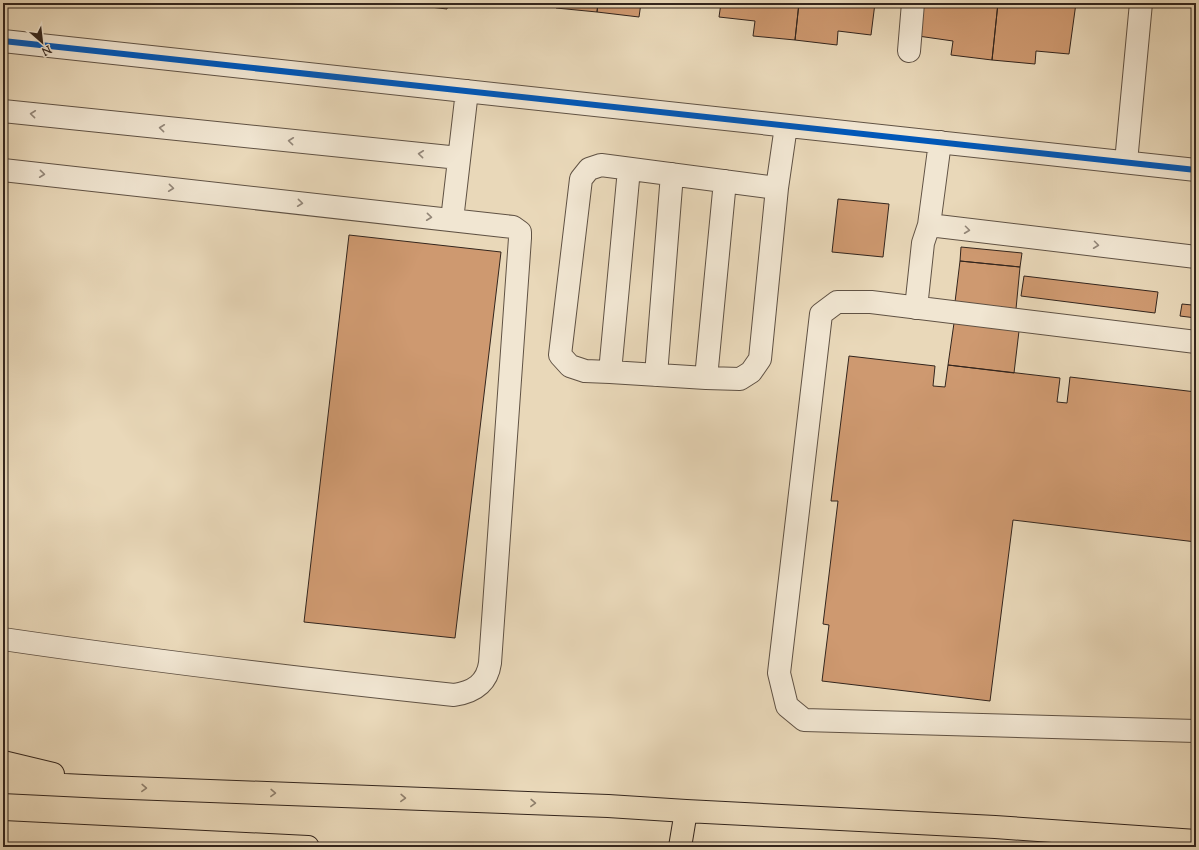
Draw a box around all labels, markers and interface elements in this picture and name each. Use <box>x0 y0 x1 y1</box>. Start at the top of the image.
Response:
north arrow <box>22 22 62 62</box>
text: N <box>38 40 55 59</box>
one-way arrow <box>30 110 36 119</box>
one-way arrow <box>159 123 165 132</box>
one-way arrow <box>288 136 294 145</box>
one-way arrow <box>418 150 424 159</box>
one-way arrow <box>39 169 45 178</box>
one-way arrow <box>168 184 174 193</box>
one-way arrow <box>297 198 303 207</box>
one-way arrow <box>426 213 432 222</box>
one-way arrow <box>964 225 970 234</box>
one-way arrow <box>1093 240 1099 249</box>
one-way arrow <box>141 784 147 792</box>
one-way arrow <box>270 789 276 797</box>
one-way arrow <box>400 794 406 802</box>
one-way arrow <box>530 799 536 807</box>

